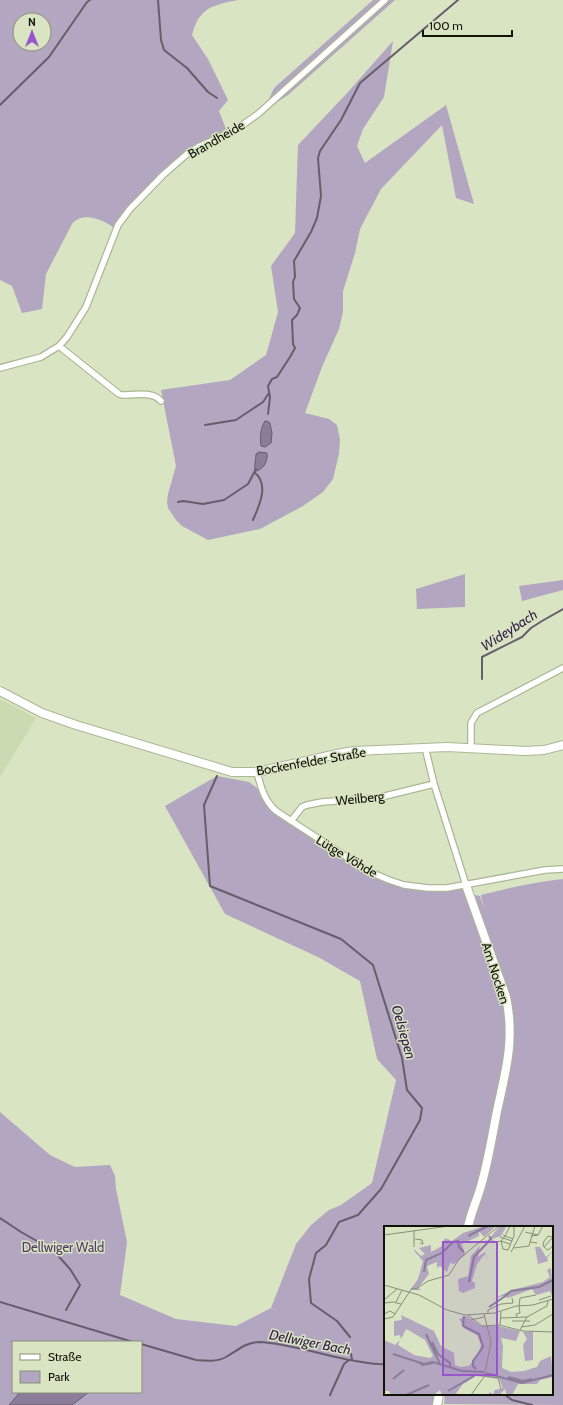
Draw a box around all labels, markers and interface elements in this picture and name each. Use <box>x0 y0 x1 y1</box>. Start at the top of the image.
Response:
north arrow <box>12 12 52 52</box>
scale bar <box>423 12 512 38</box>
text: N <box>28 15 36 29</box>
text: 100 m <box>429 18 463 33</box>
street label: Brandheide <box>185 116 247 162</box>
water label: Wideybach <box>477 605 541 655</box>
street label: Bockenfelder Straße <box>255 743 367 779</box>
street label: Weilberg <box>335 787 386 808</box>
street label: Lütge Vöhde <box>313 831 381 881</box>
street label: Am Nocken <box>479 940 513 1006</box>
water label: Oelsiepen <box>388 1003 420 1061</box>
inset map <box>384 1226 553 1395</box>
park label: Dellwiger Wald <box>22 1239 104 1255</box>
water label: Dellwiger Bach <box>268 1325 352 1359</box>
legend <box>12 1341 142 1393</box>
text: Straße <box>48 1349 81 1364</box>
text: Park <box>48 1369 70 1384</box>

